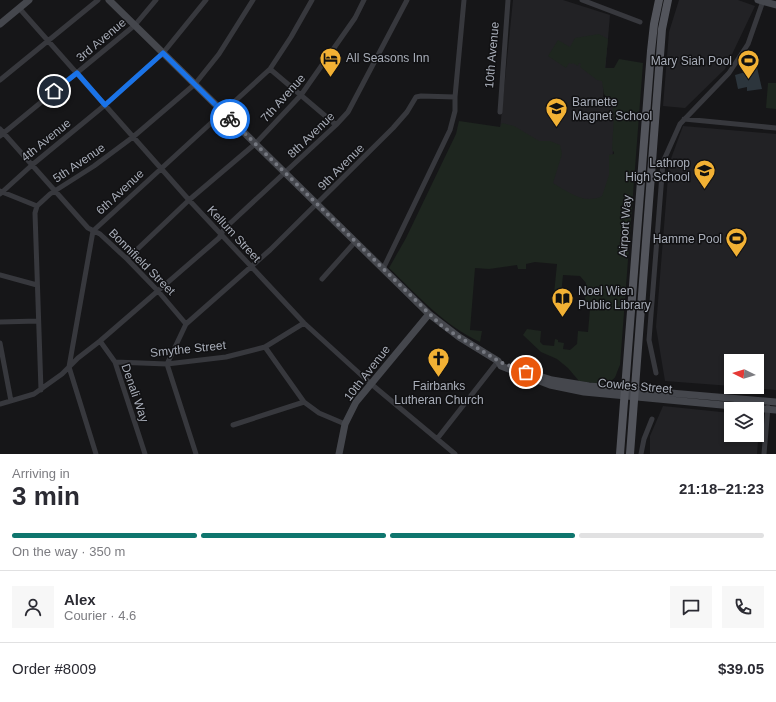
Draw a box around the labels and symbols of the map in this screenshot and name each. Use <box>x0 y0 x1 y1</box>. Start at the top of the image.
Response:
street label: 3rd Avenue <box>73 15 129 65</box>
street label: 10th Avenue <box>482 21 502 89</box>
hotel icon: All Seasons Inn <box>318 45 344 78</box>
sports icon: Mary Siah Pool <box>735 48 761 81</box>
place label: All Seasons Inn <box>346 51 429 65</box>
place label: Mary Siah Pool <box>651 54 732 68</box>
street label: 7th Avenue <box>258 71 308 125</box>
pin <box>37 74 71 108</box>
place label: Barnette Magnet School <box>572 95 652 123</box>
school or university icon: Barnette Magnet School <box>544 96 570 129</box>
courier <box>210 99 250 139</box>
street label: 8th Avenue <box>285 109 338 161</box>
street label: 4th Avenue <box>18 116 74 164</box>
street label: 5th Avenue <box>50 140 108 186</box>
street label: 9th Avenue <box>315 141 367 193</box>
place label: Lathrop High School <box>625 156 690 184</box>
school or university icon: Lathrop High School <box>692 157 718 190</box>
street label: 6th Avenue <box>93 166 147 218</box>
street label: Airport Way <box>616 194 634 258</box>
street label: Kellum Street <box>204 203 264 266</box>
street label: Bonnifield Street <box>106 226 179 299</box>
sports icon: Hamme Pool <box>724 226 750 259</box>
place label: Hamme Pool <box>653 232 722 246</box>
place label: Noel Wien Public Library <box>578 284 651 312</box>
library icon: Noel Wien Public Library <box>549 285 575 318</box>
street label: Smythe Street <box>149 338 227 360</box>
street label: 10th Avenue <box>341 342 393 404</box>
church icon: Fairbanks Lutheran Church <box>426 346 452 379</box>
north arrow <box>724 354 764 394</box>
pin <box>509 355 543 389</box>
street label: Denali Way <box>118 362 152 424</box>
street label: Cowles Street <box>597 376 673 396</box>
place label: Fairbanks Lutheran Church <box>394 379 484 407</box>

